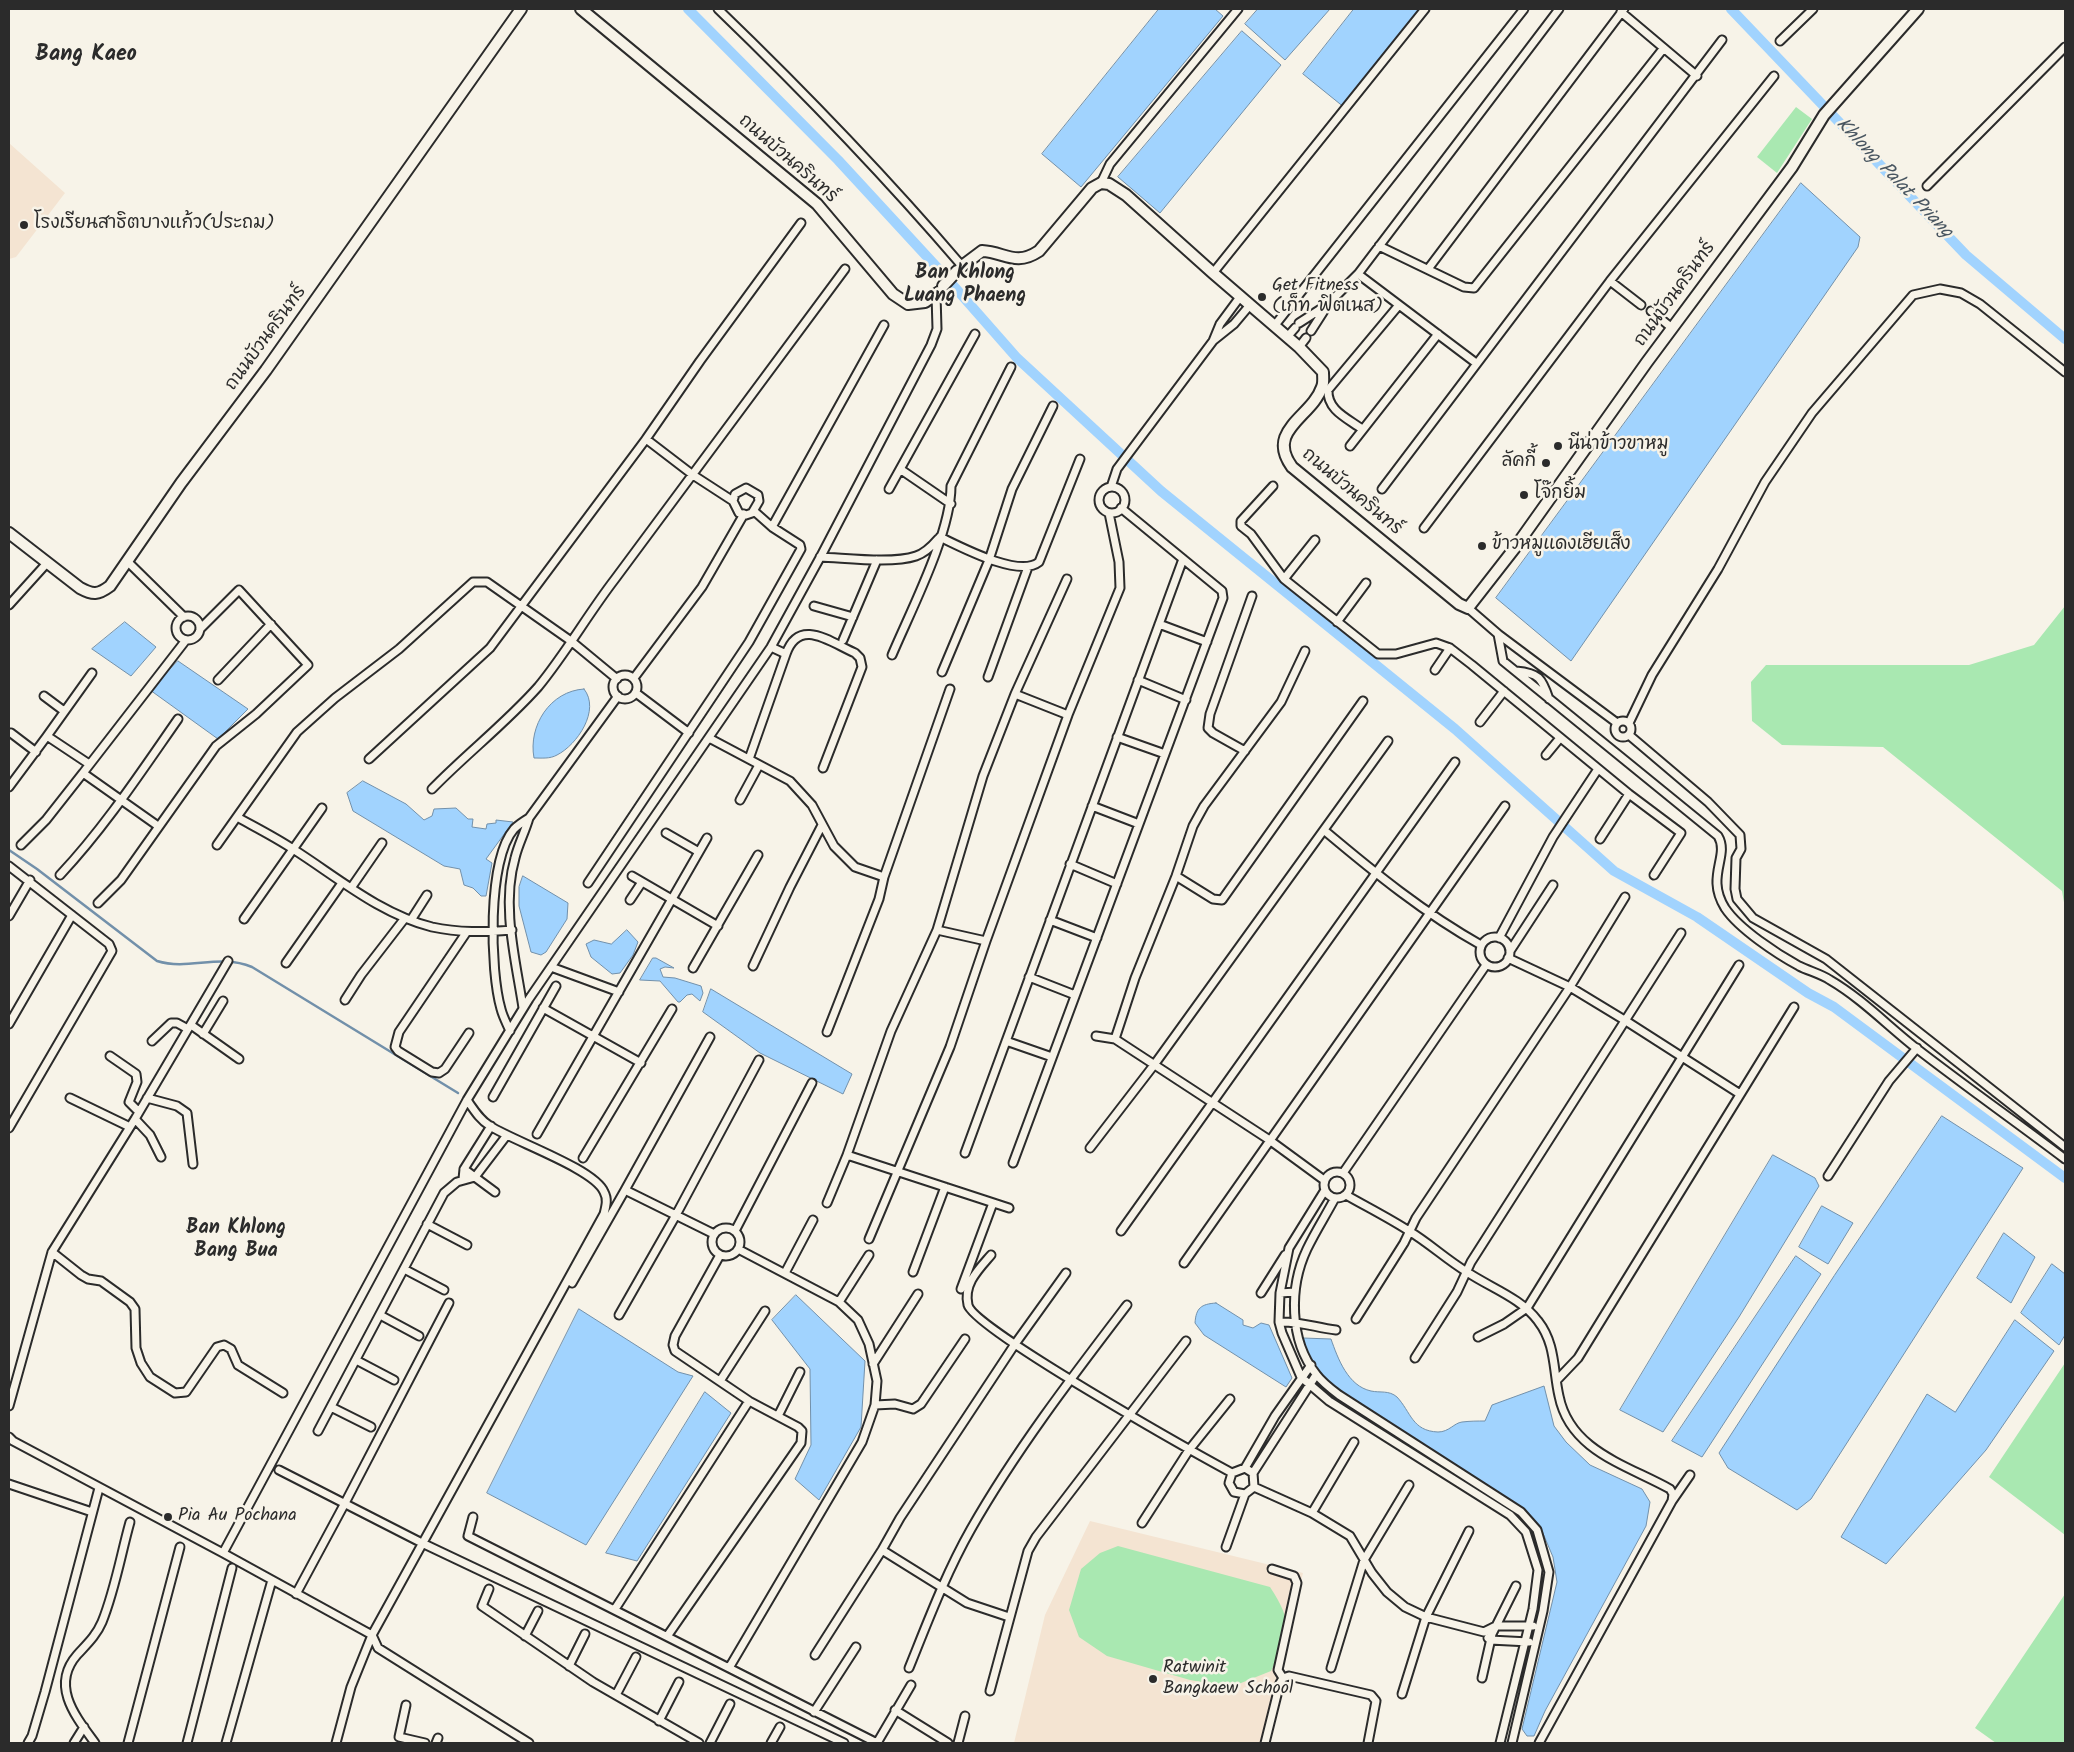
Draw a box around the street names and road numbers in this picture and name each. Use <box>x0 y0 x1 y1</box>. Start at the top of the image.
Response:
street label: ถนนบัวนครินทร์ <box>733 111 841 209</box>
street label: ถนนบัวนครินทร์ <box>1631 238 1721 352</box>
street label: ถนนบัวนครินทร์ <box>222 282 312 396</box>
street label: ถนนบัวนครินทร์ <box>1296 445 1406 541</box>

